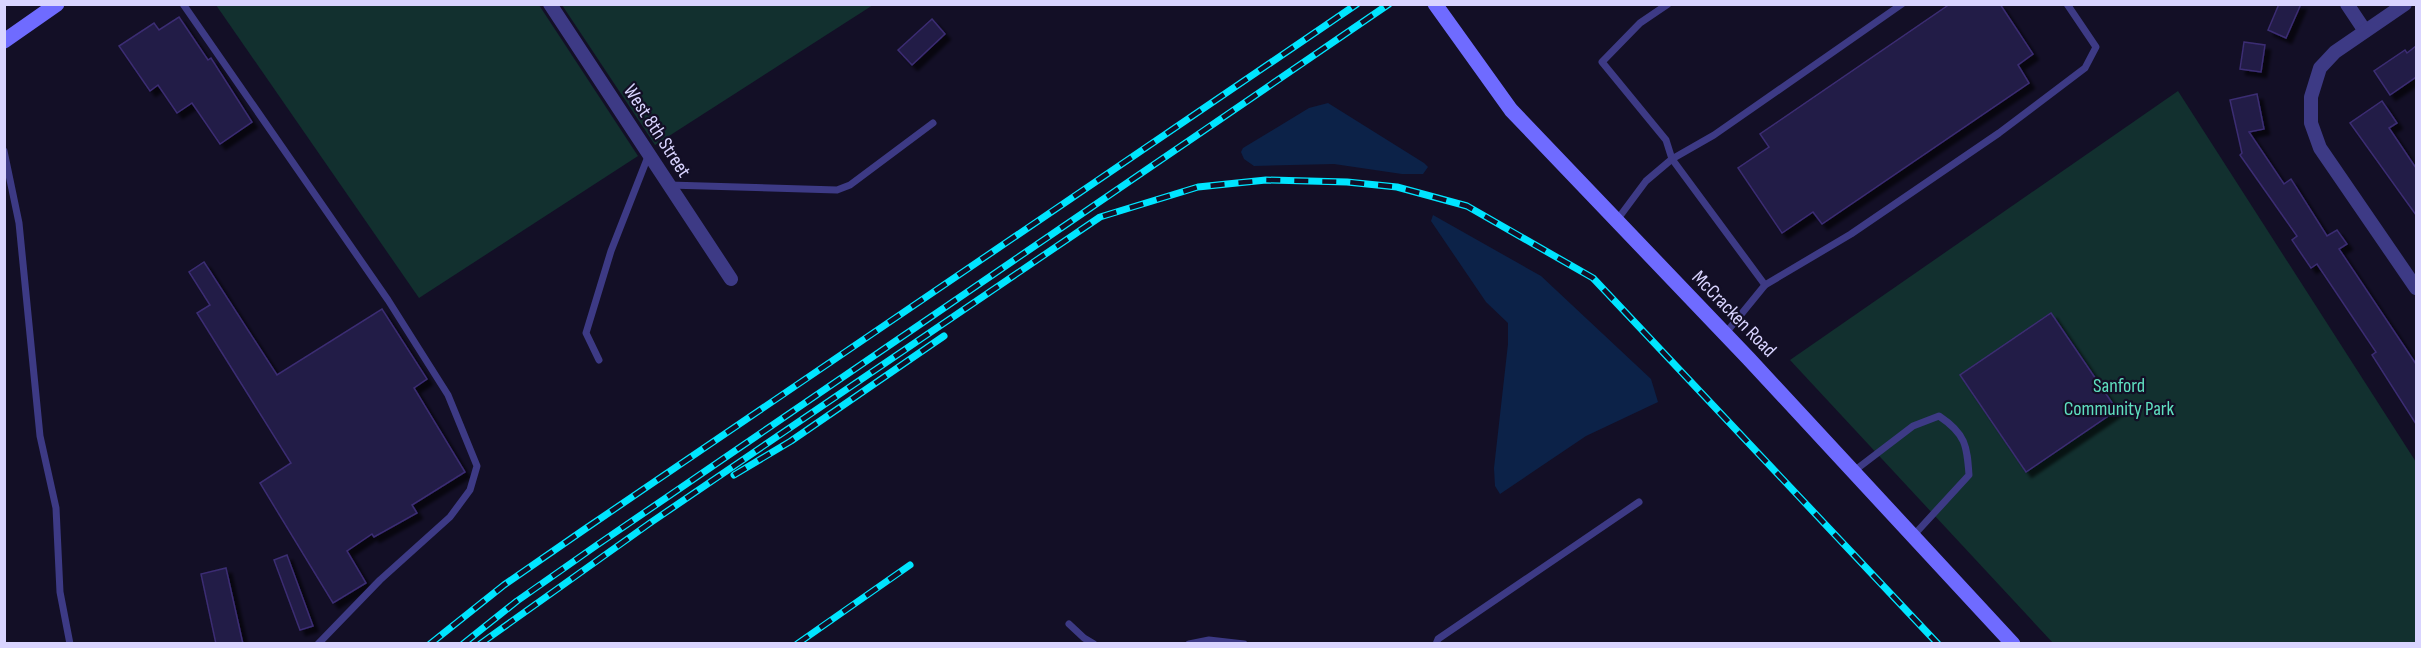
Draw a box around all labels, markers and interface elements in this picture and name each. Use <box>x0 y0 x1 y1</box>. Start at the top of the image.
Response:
street label: West 8th Street <box>618 80 696 182</box>
street label: McCracken Road <box>1687 266 1781 362</box>
park label: Sanford Community Park <box>2064 374 2175 421</box>

